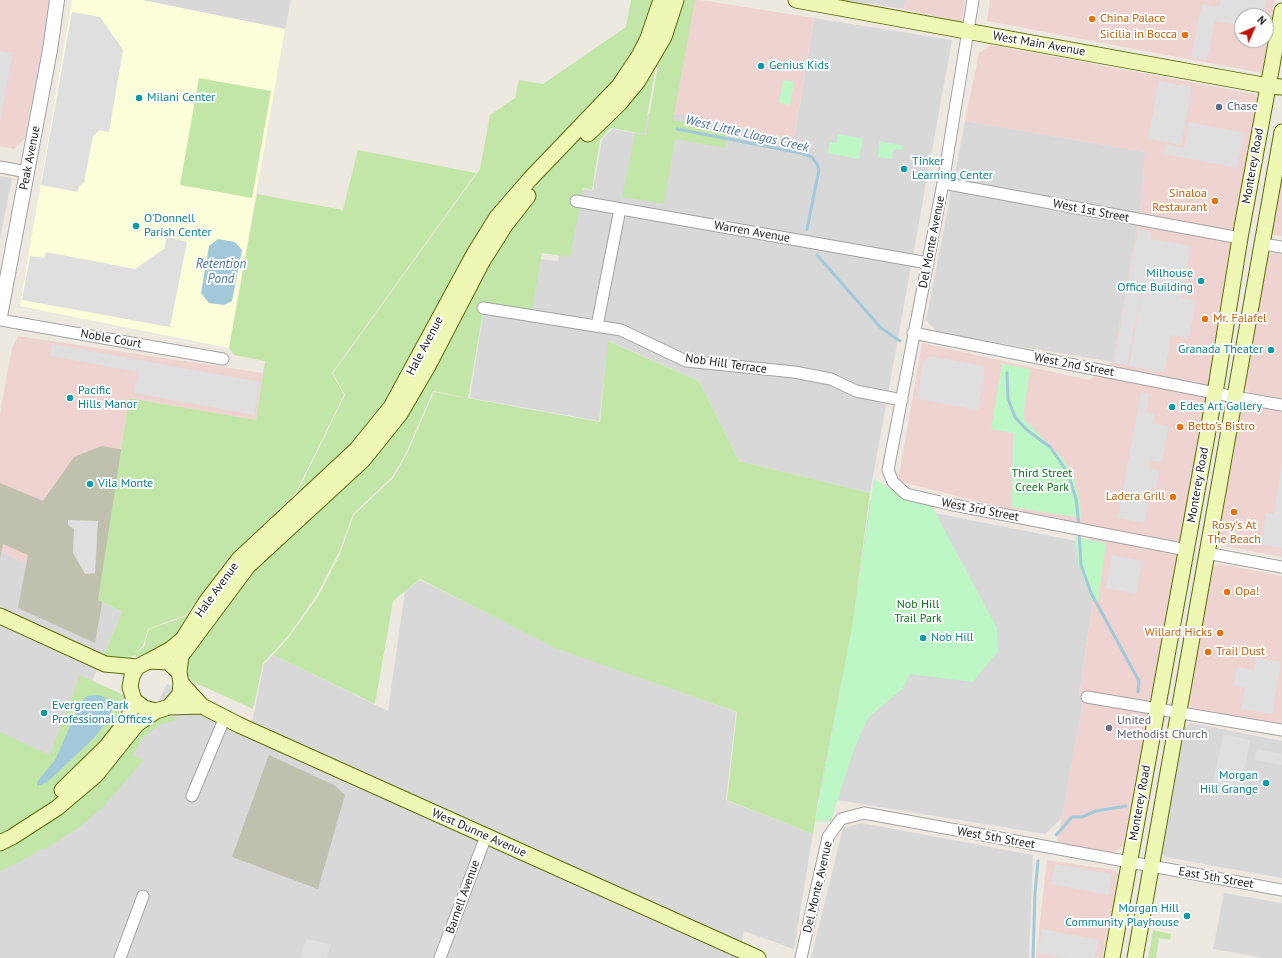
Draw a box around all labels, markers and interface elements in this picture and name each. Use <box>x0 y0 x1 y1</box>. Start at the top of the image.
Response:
north arrow <box>1234 8 1274 48</box>
place label: China Palace <box>1100 12 1165 26</box>
text: N <box>1254 13 1269 28</box>
marker: China Palace <box>1087 14 1097 24</box>
place label: Sicilia in Bocca <box>1100 28 1177 42</box>
street label: West Main Avenue <box>992 29 1086 59</box>
marker: Sicilia in Bocca <box>1180 30 1190 40</box>
place label: Genius Kids <box>769 59 829 73</box>
marker: Genius Kids <box>756 61 766 71</box>
place label: Milani Center <box>147 91 215 105</box>
marker: Milani Center <box>134 93 144 103</box>
place label: Chase <box>1227 100 1258 114</box>
marker: Chase <box>1214 102 1224 112</box>
water label: West Little Llagas Creek <box>684 112 810 156</box>
street label: Peak Avenue <box>17 125 43 191</box>
street label: Monterey Road <box>1239 127 1267 205</box>
place label: Tinker Learning Center <box>912 155 993 183</box>
marker: Tinker Learning Center <box>899 164 909 174</box>
place label: Sinaloa Restaurant <box>1152 187 1207 215</box>
street label: Del Monte Avenue <box>916 195 948 289</box>
marker: Sinaloa Restaurant <box>1210 196 1220 206</box>
street label: West 1st Street <box>1052 197 1130 225</box>
place label: O'Donnell Parish Center <box>144 212 212 240</box>
street label: Warren Avenue <box>713 218 791 246</box>
marker: O'Donnell Parish Center <box>131 221 141 231</box>
water label: Retention Pond <box>196 256 246 287</box>
place label: Milhouse Office Building <box>1117 267 1193 295</box>
marker: Milhouse Office Building <box>1196 276 1206 286</box>
place label: Mr. Falafel <box>1213 312 1267 326</box>
street label: Hale Avenue <box>404 314 446 378</box>
marker: Mr. Falafel <box>1200 314 1210 324</box>
street label: Noble Court <box>79 327 143 351</box>
place label: Granada Theater <box>1178 343 1263 357</box>
marker: Granada Theater <box>1266 345 1276 355</box>
street label: West 2nd Street <box>1033 350 1115 380</box>
street label: Nob Hill Terrace <box>684 351 768 377</box>
place label: Pacific Hills Manor <box>78 384 137 412</box>
marker: Pacific Hills Manor <box>65 393 75 403</box>
place label: Edes Art Gallery <box>1180 400 1262 414</box>
marker: Edes Art Gallery <box>1167 402 1177 412</box>
place label: Betto's Bistro <box>1188 420 1255 434</box>
marker: Betto's Bistro <box>1175 422 1185 432</box>
street label: Monterey Road <box>1184 446 1212 524</box>
park label: Third Street Creek Park <box>1012 467 1072 495</box>
place label: Vila Monte <box>98 477 153 491</box>
marker: Vila Monte <box>85 479 95 489</box>
place label: Ladera Grill <box>1106 490 1165 504</box>
marker: Ladera Grill <box>1168 492 1178 502</box>
street label: West 3rd Street <box>940 495 1020 525</box>
marker: Rosy's At The Beach <box>1229 507 1239 517</box>
place label: Rosy's At The Beach <box>1207 519 1261 547</box>
street label: Hale Avenue <box>192 560 242 620</box>
place label: Opa! <box>1235 585 1259 599</box>
marker: Opa! <box>1222 587 1232 597</box>
park label: Nob Hill Trail Park <box>894 598 942 626</box>
place label: Willard Hicks <box>1145 626 1212 640</box>
marker: Willard Hicks <box>1215 628 1225 638</box>
place label: Nob Hill <box>931 631 973 645</box>
marker: Nob Hill <box>918 633 928 643</box>
place label: Trail Dust <box>1216 645 1265 659</box>
marker: Trail Dust <box>1203 647 1213 657</box>
place label: Evergreen Park Professional Offices <box>52 699 152 727</box>
marker: Evergreen Park Professional Offices <box>39 708 49 718</box>
place label: United Methodist Church <box>1117 714 1208 742</box>
marker: United Methodist Church <box>1104 723 1114 733</box>
street label: Monterey Road <box>1126 764 1154 842</box>
place label: Morgan Hill Grange <box>1200 769 1258 797</box>
marker: Morgan Hill Grange <box>1261 778 1271 788</box>
street label: West Dunne Avenue <box>429 806 529 860</box>
street label: West 5th Street <box>956 824 1036 852</box>
street label: Del Monte Avenue <box>800 840 836 934</box>
street label: Barnell Avenue <box>443 858 483 936</box>
street label: East 5th Street <box>1177 864 1255 892</box>
place label: Morgan Hill Community Playhouse <box>1065 902 1179 930</box>
marker: Morgan Hill Community Playhouse <box>1182 911 1192 921</box>

